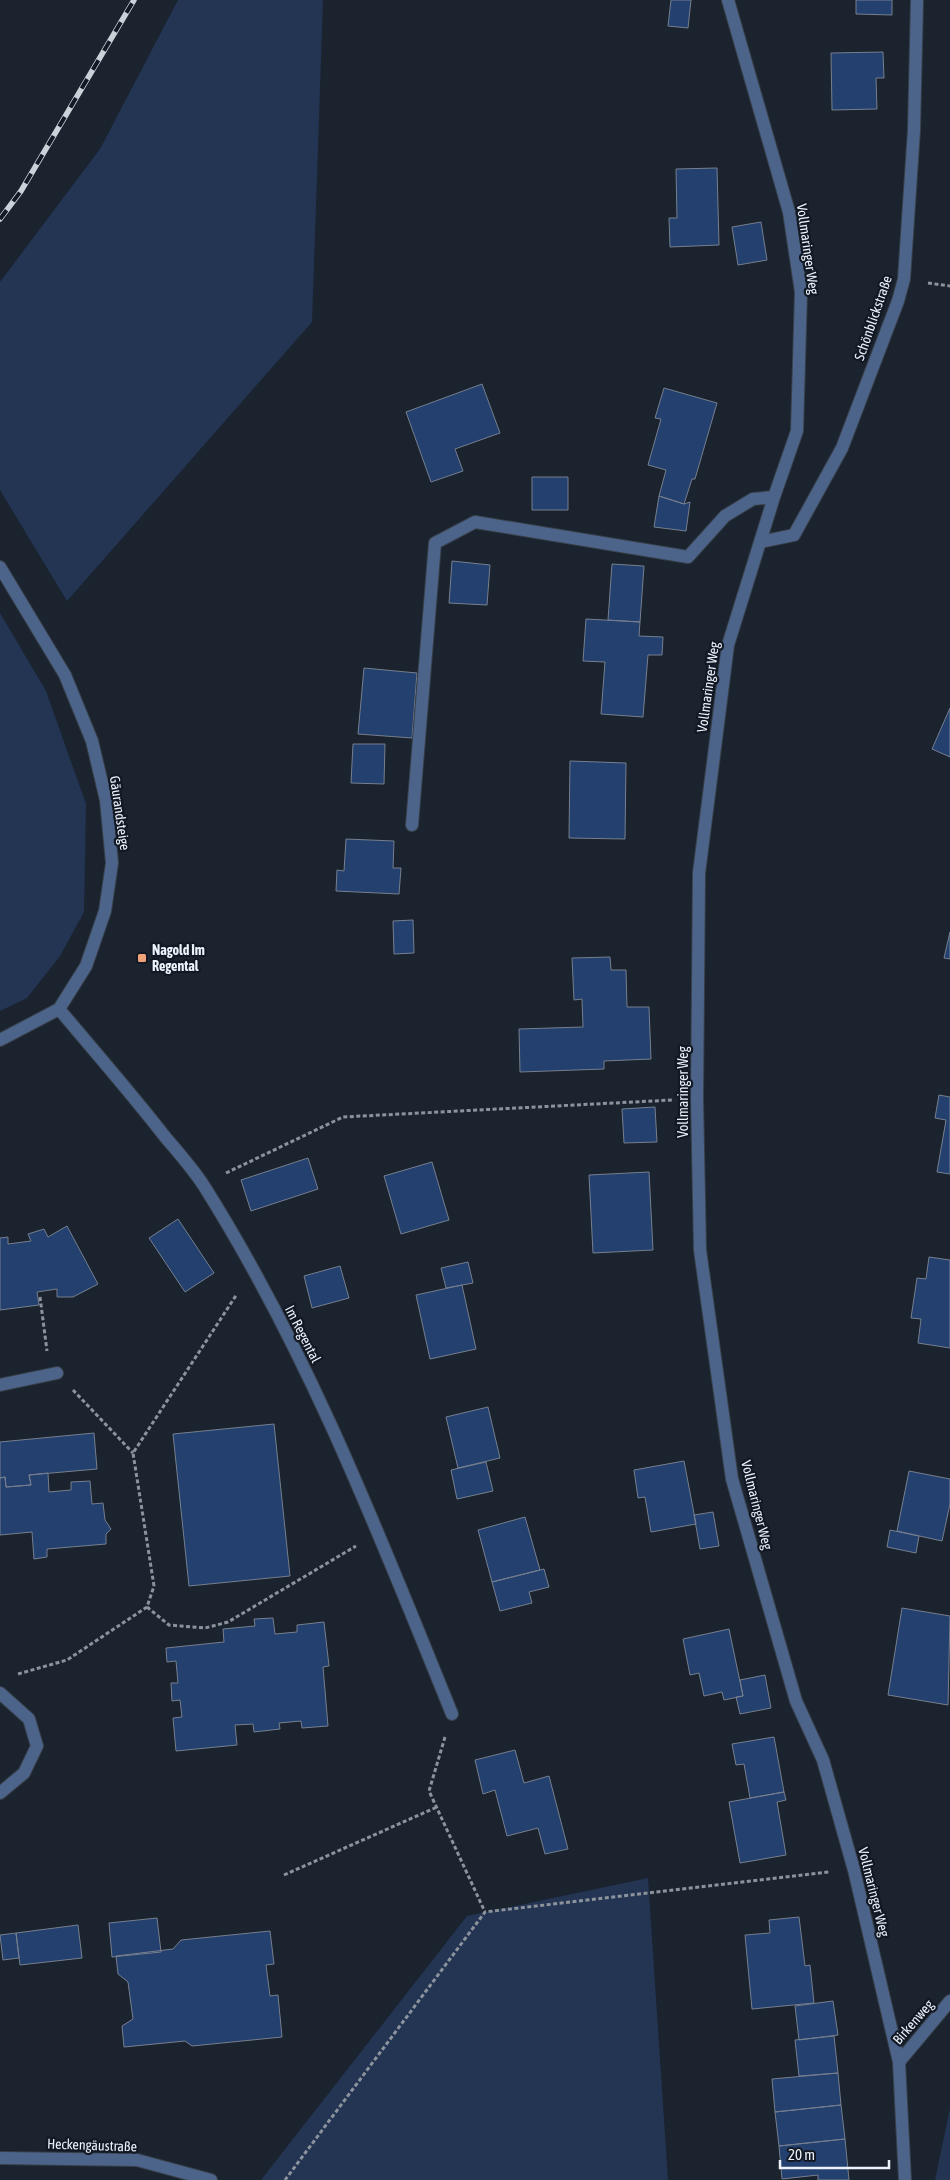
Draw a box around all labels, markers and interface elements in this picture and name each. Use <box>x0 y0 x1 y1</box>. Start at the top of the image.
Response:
street label: Vollmaringer Weg <box>794 203 822 295</box>
street label: Schönblickstraße <box>851 274 895 362</box>
street label: Vollmaringer Weg <box>694 641 722 733</box>
street label: Gäurandsteige <box>107 775 133 851</box>
place label: Nagold Im Regental <box>152 942 205 974</box>
marker: Nagold Im Regental <box>136 952 148 964</box>
street label: Vollmaringer Weg <box>675 1046 691 1138</box>
street label: Im Regental <box>282 1303 324 1366</box>
street label: Vollmaringer Weg <box>738 1459 776 1551</box>
street label: Vollmaringer Weg <box>855 1846 893 1938</box>
street label: Birkenweg <box>889 1997 937 2047</box>
street label: Heckengäustraße <box>47 2135 137 2155</box>
scale bar <box>780 2138 889 2170</box>
text: 20 m <box>788 2146 815 2163</box>

